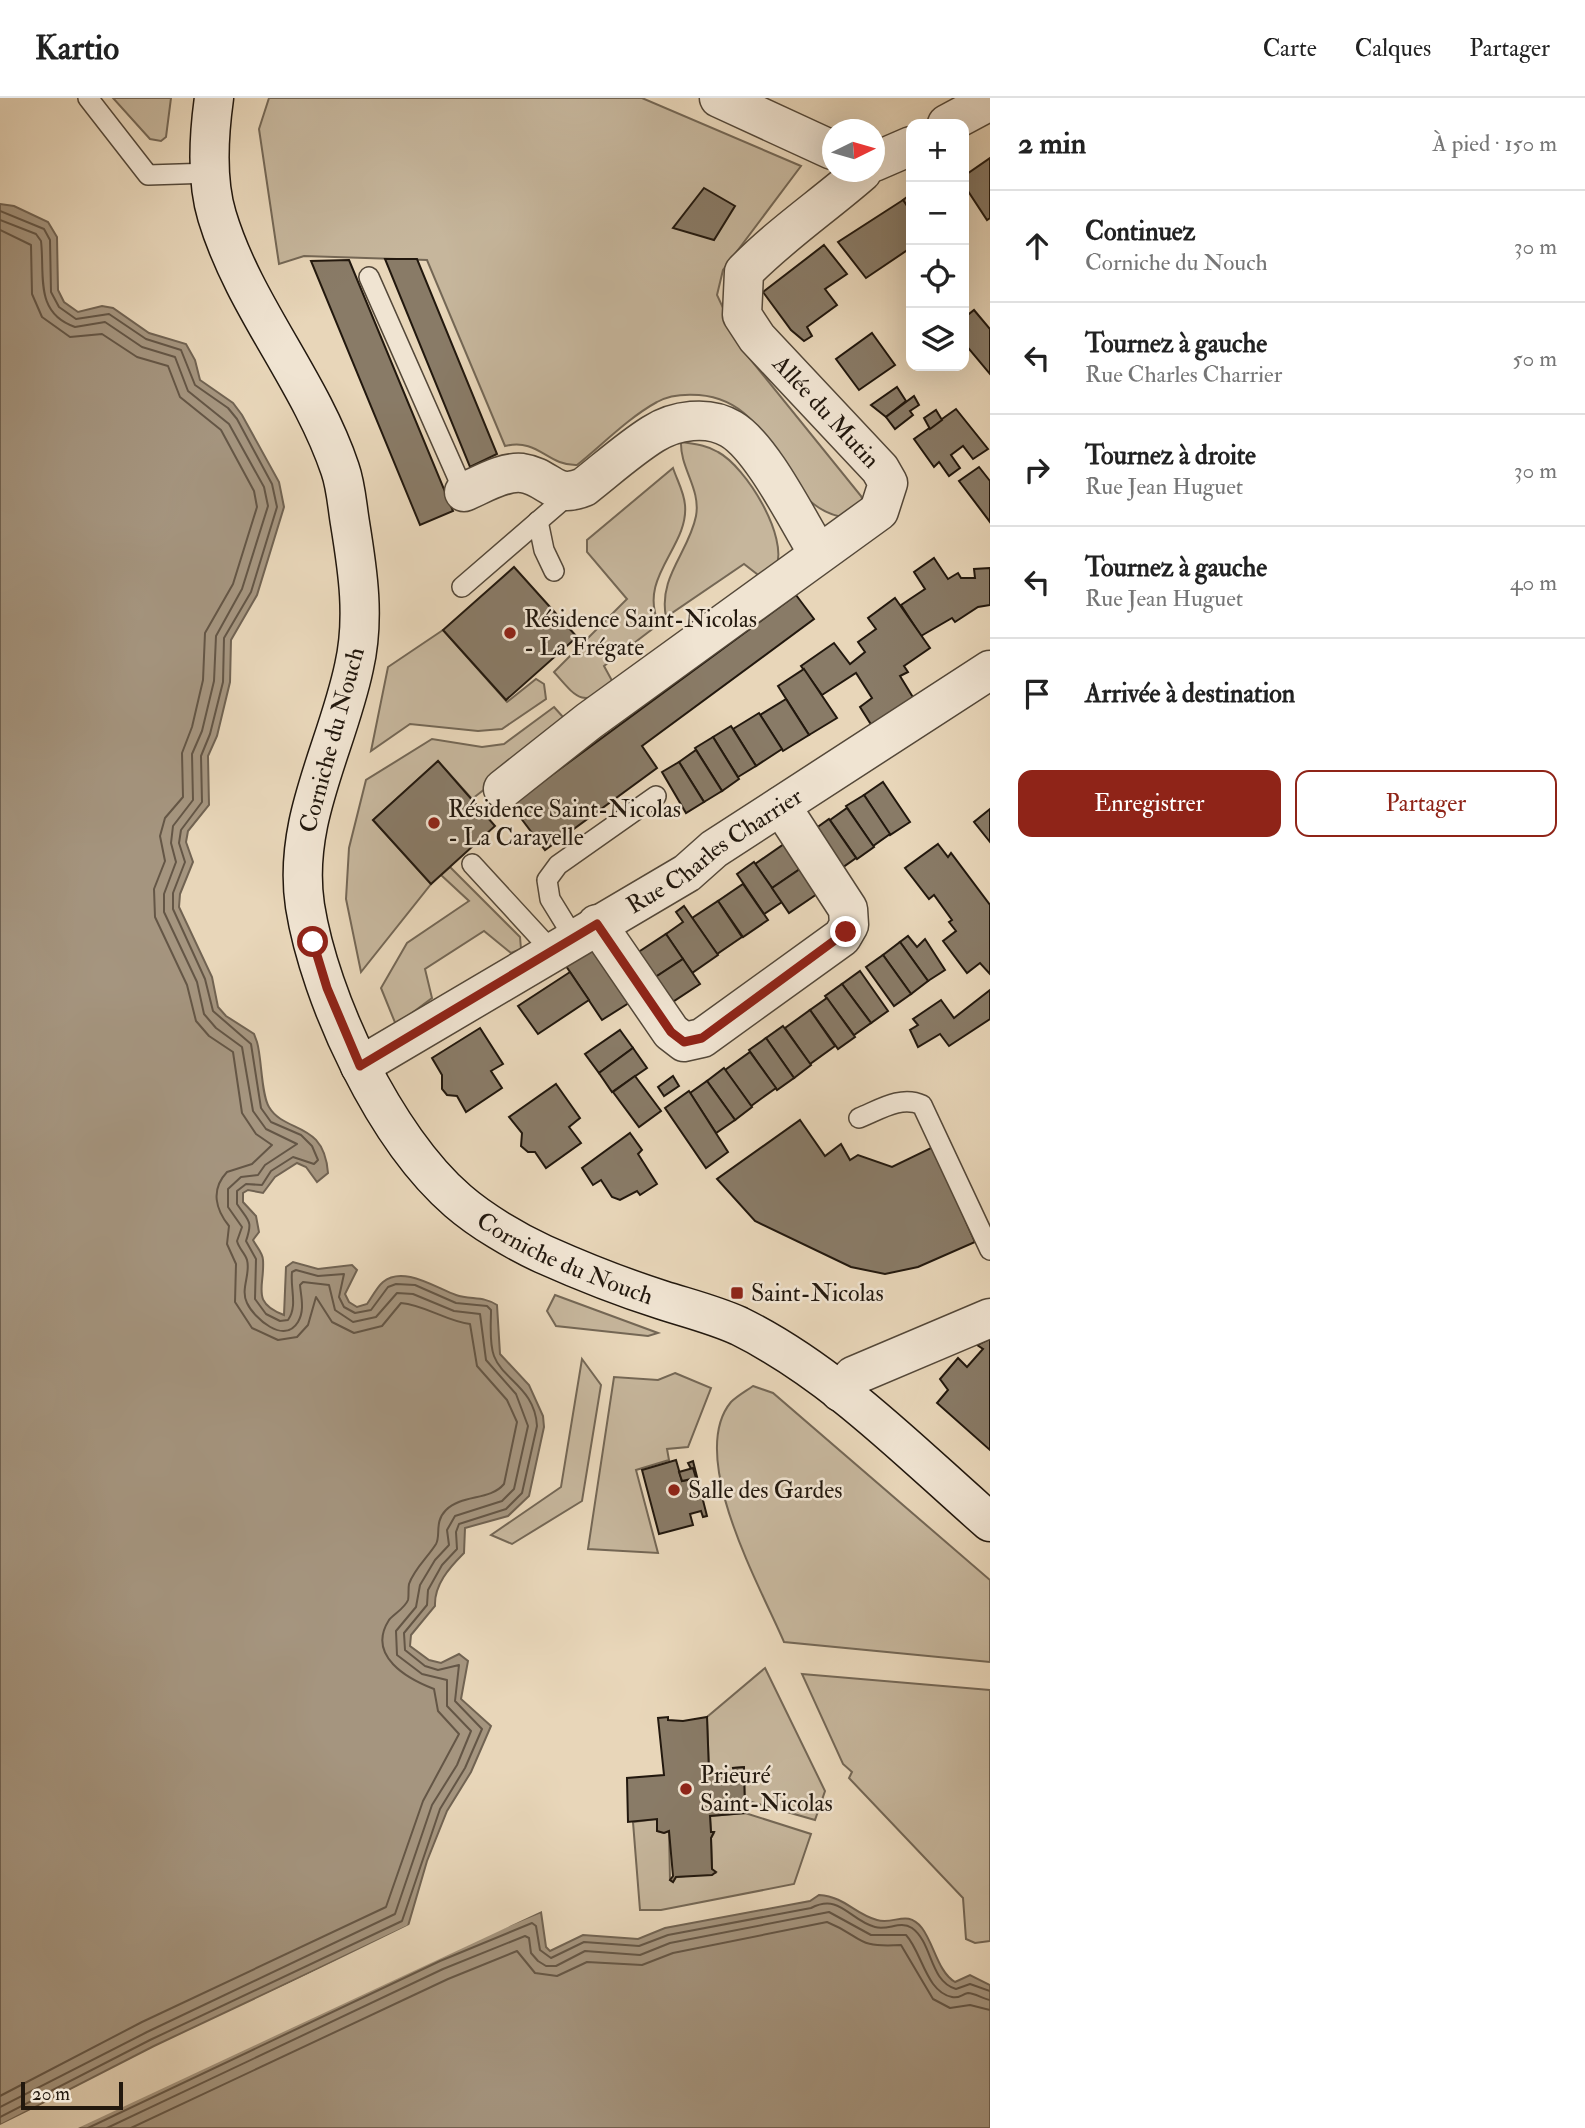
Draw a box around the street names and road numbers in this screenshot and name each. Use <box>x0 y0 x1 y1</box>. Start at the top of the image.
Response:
street label: Allée du Mutin <box>765 348 886 475</box>
street label: Corniche du Nouch <box>292 644 372 836</box>
street label: Rue Charles Charrier <box>621 780 808 921</box>
street label: Corniche du Nouch <box>471 1205 658 1312</box>

